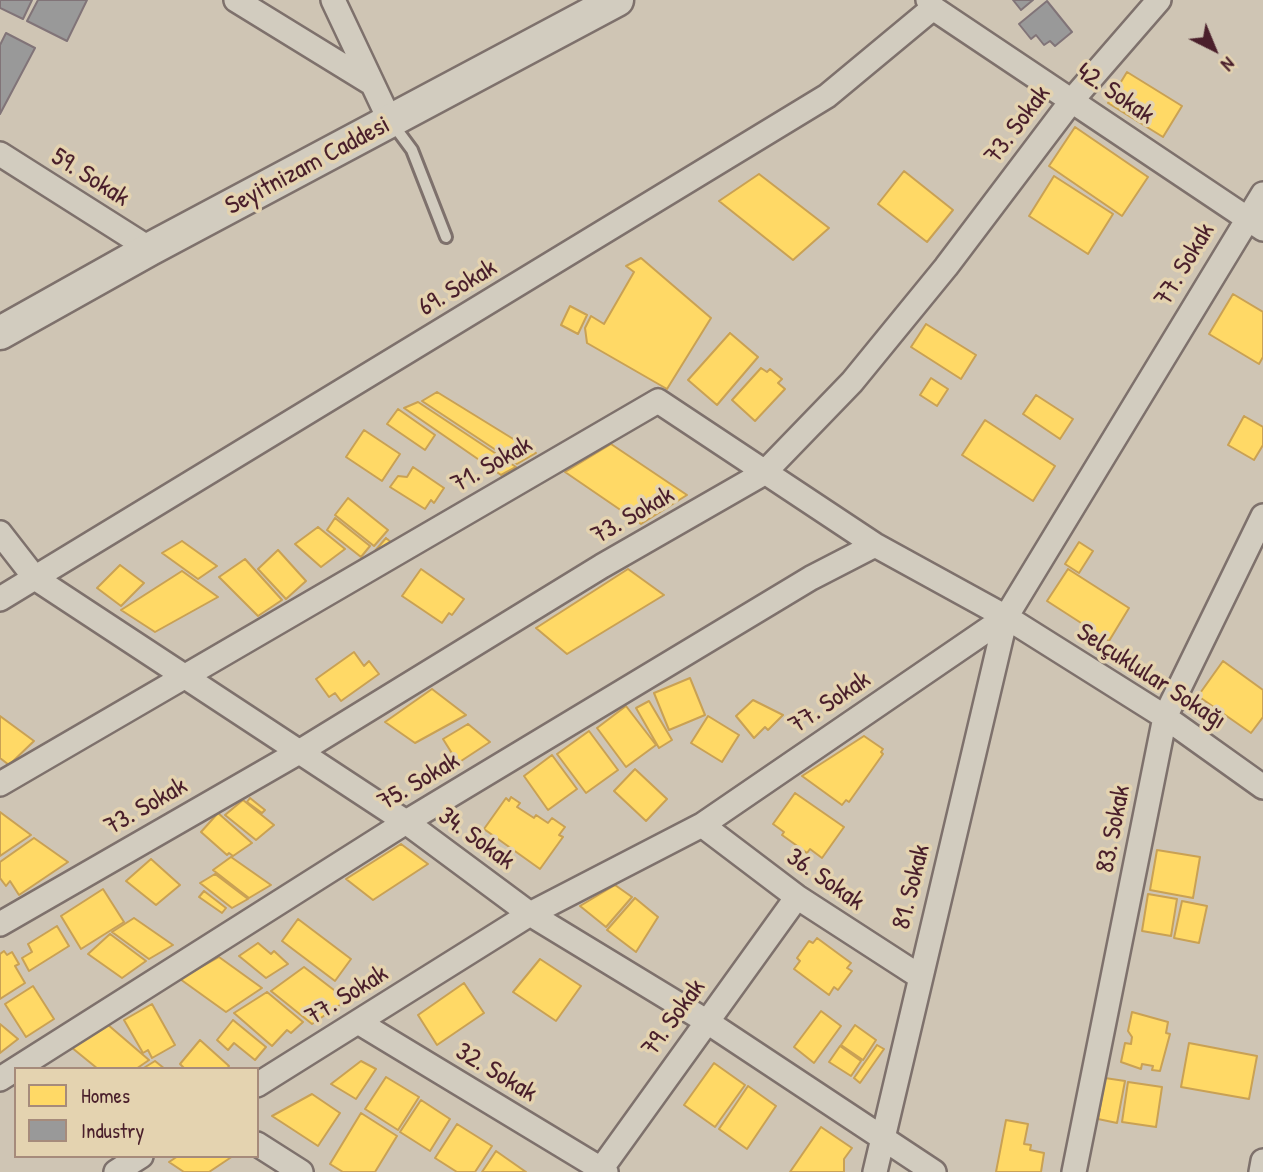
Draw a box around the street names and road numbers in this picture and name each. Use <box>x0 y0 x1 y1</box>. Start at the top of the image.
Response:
street label: 42. Sokak <box>1070 57 1160 131</box>
street label: 73. Sokak <box>978 80 1058 170</box>
street label: Seyitnizam Caddesi <box>221 110 395 222</box>
street label: 59. Sokak <box>45 142 135 214</box>
street label: 77. Sokak <box>1148 218 1222 312</box>
street label: 69. Sokak <box>413 253 503 323</box>
street label: 71. Sokak <box>446 429 538 501</box>
street label: 73. Sokak <box>586 480 680 552</box>
street label: Selçuklular Sokağı <box>1071 617 1231 737</box>
street label: 77. Sokak <box>783 664 877 742</box>
street label: 75. Sokak <box>373 746 465 818</box>
street label: 73. Sokak <box>99 771 193 843</box>
street label: 83. Sokak <box>1090 783 1138 875</box>
street label: 34. Sokak <box>432 801 520 877</box>
street label: 81. Sokak <box>886 841 938 933</box>
street label: 36. Sokak <box>780 842 870 918</box>
street label: 77. Sokak <box>300 959 394 1033</box>
street label: 79. Sokak <box>635 973 713 1063</box>
street label: 32. Sokak <box>450 1037 542 1109</box>

